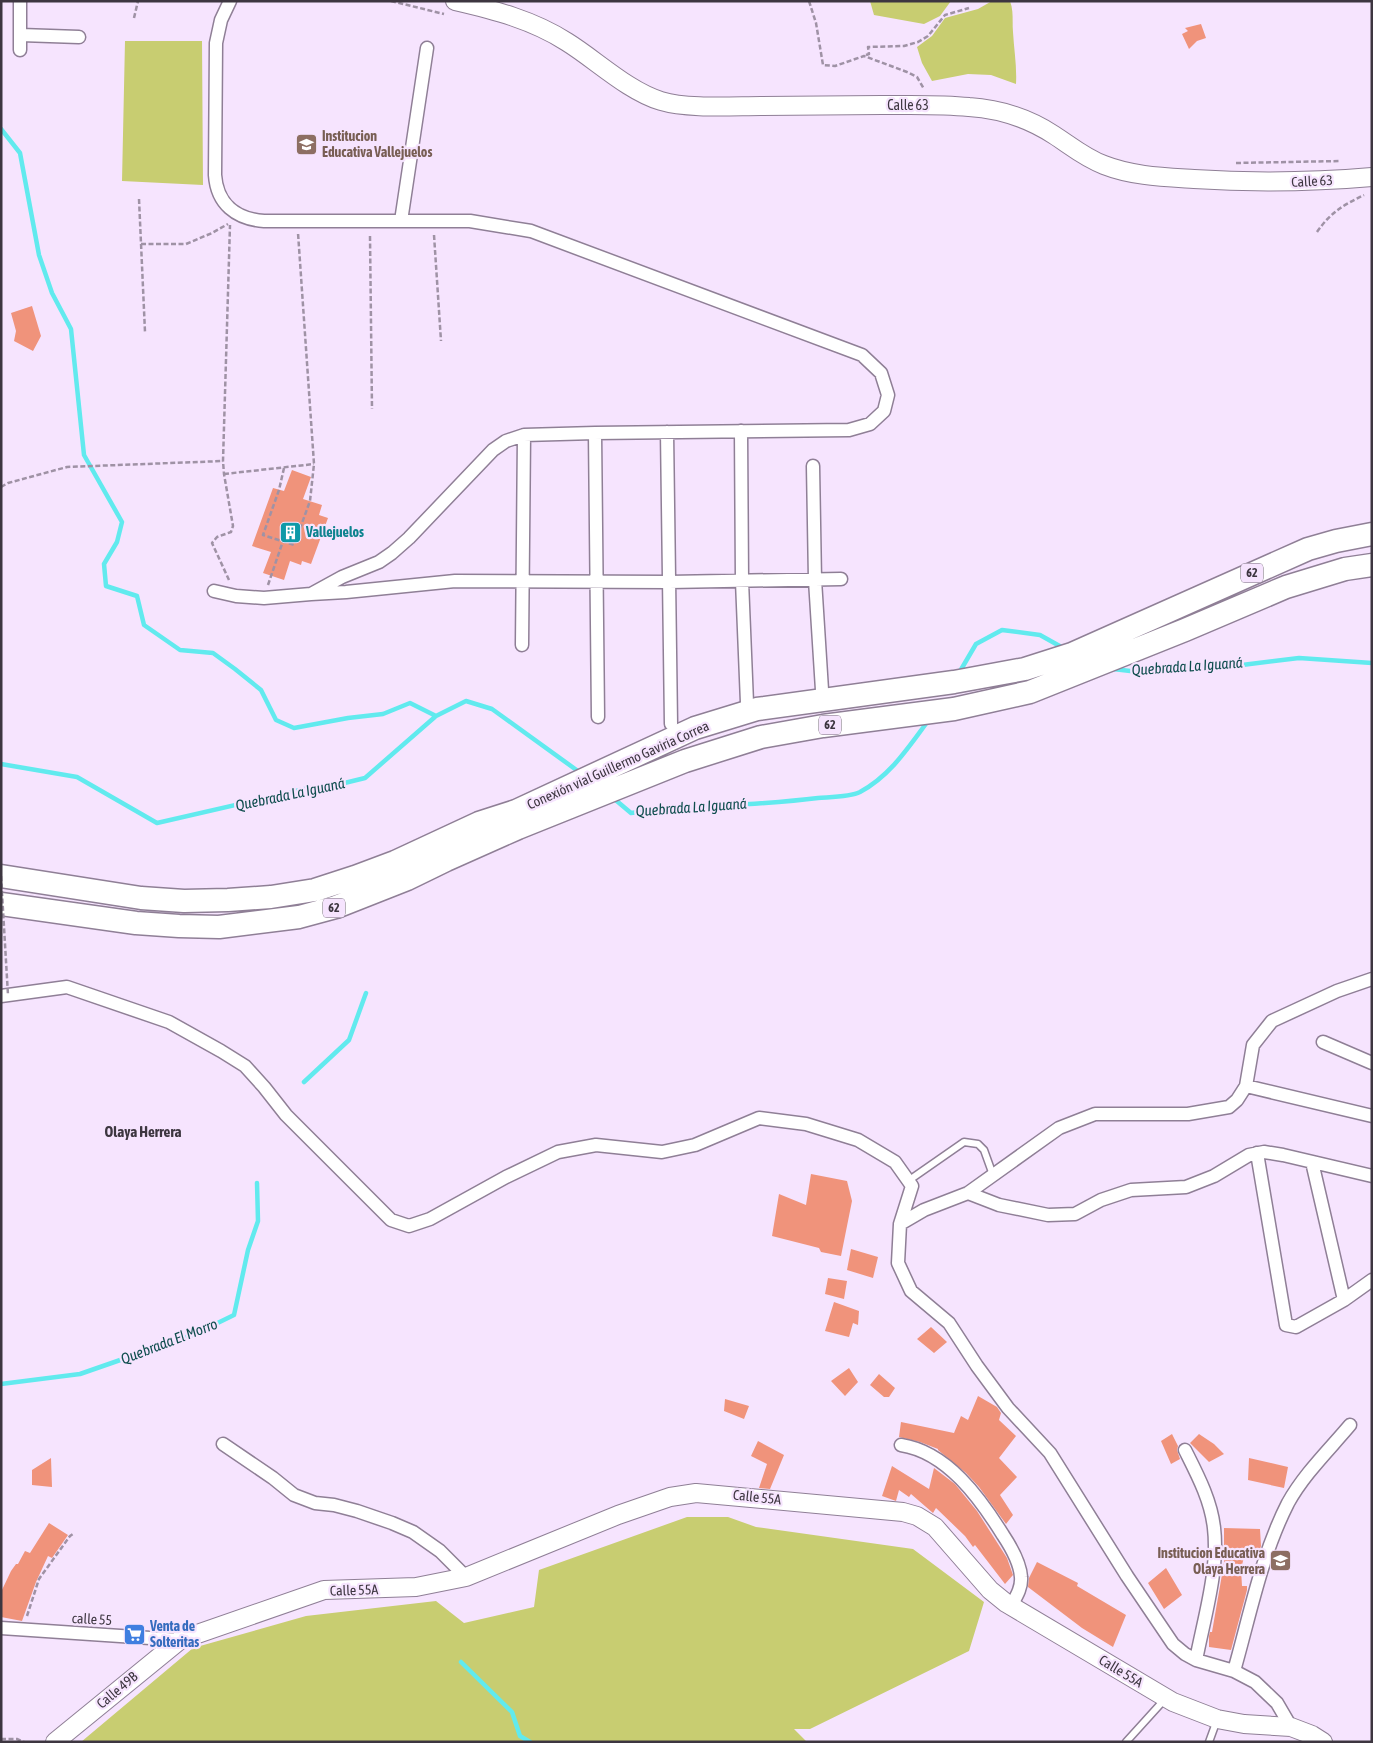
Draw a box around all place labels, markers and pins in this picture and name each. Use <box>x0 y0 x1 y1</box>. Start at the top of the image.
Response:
place label: Institucion Educativa Vallejuelos <box>322 128 432 160</box>
school or university icon: Institucion Educativa Vallejuelos <box>294 132 318 156</box>
building icon: Vallejuelos <box>278 520 302 544</box>
place label: Vallejuelos <box>305 524 364 540</box>
place label: Institucion Educativa Olaya Herrera <box>1158 1545 1265 1577</box>
school or university icon: Institucion Educativa Olaya Herrera <box>1269 1549 1293 1573</box>
place label: Venta de Solteritas <box>149 1618 199 1650</box>
supermarket icon: Venta de Solteritas <box>122 1622 146 1646</box>

